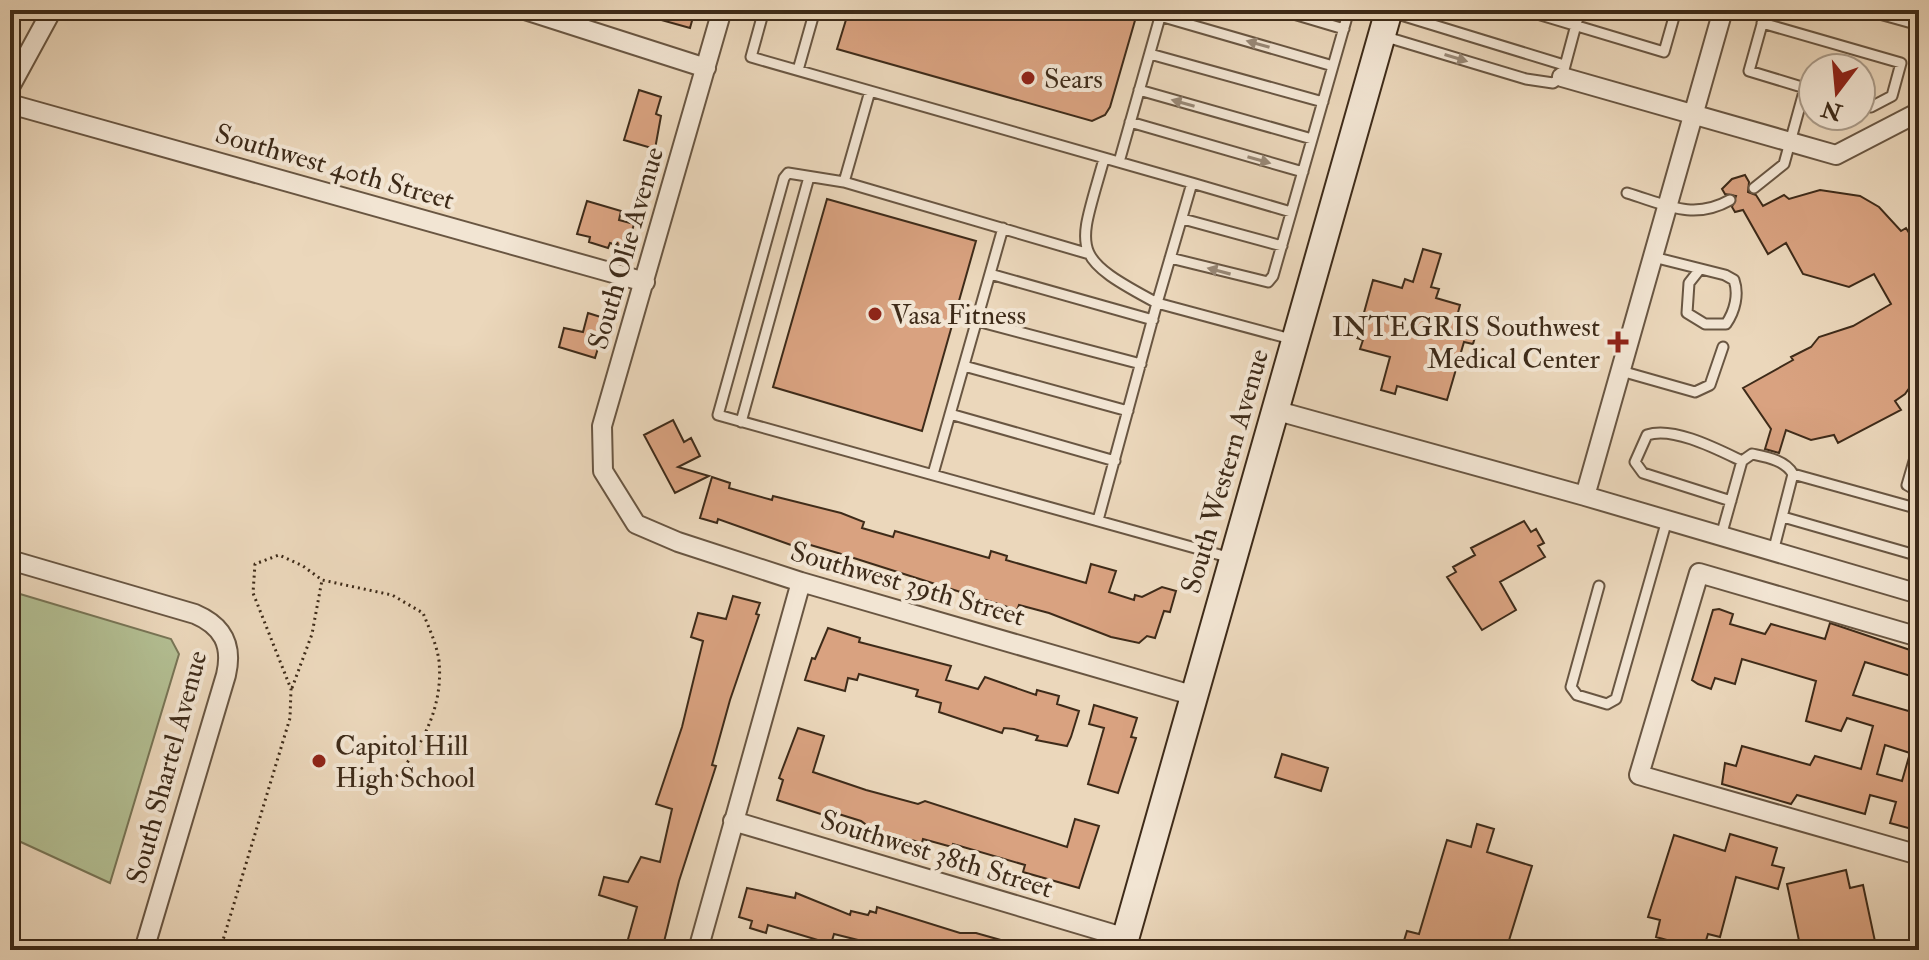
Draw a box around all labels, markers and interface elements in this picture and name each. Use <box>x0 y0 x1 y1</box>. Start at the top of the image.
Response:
one-way arrow <box>1246 37 1270 50</box>
one-way arrow <box>1444 52 1468 65</box>
north arrow <box>1797 52 1877 132</box>
place label: Sears <box>1044 62 1103 97</box>
marker: Sears <box>1019 69 1037 87</box>
text: N <box>1818 94 1846 127</box>
one-way arrow <box>1171 96 1196 108</box>
street label: Southwest 40th Street <box>211 117 458 218</box>
street label: South Olie Avenue <box>581 143 672 354</box>
one-way arrow <box>1247 154 1271 167</box>
one-way arrow <box>1207 264 1232 276</box>
place label: Vasa Fitness <box>891 298 1026 333</box>
marker: Vasa Fitness <box>866 305 884 323</box>
place label: INTEGRIS Southwest Medical Center <box>1332 310 1601 377</box>
marker: INTEGRIS Southwest Medical Center <box>1607 331 1629 353</box>
street label: South Western Avenue <box>1174 345 1277 598</box>
street label: Southwest 39th Street <box>786 534 1029 635</box>
street label: South Shartel Avenue <box>119 647 216 888</box>
place label: Capitol Hill High School <box>335 729 475 796</box>
marker: Capitol Hill High School <box>310 752 328 770</box>
street label: Southwest 38th Street <box>816 802 1057 906</box>

